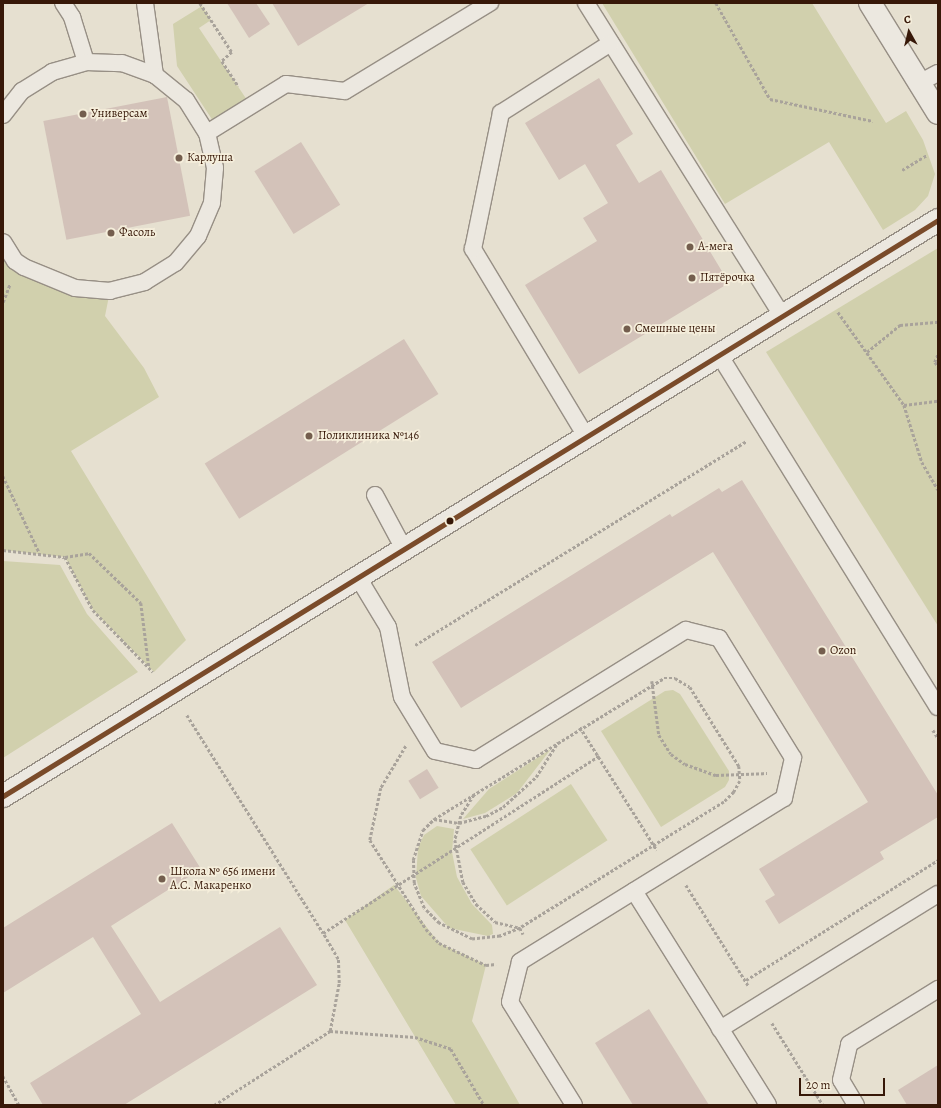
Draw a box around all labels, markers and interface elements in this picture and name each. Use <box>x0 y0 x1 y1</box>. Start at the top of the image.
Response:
north arrow <box>889 12 929 52</box>
text: С <box>903 12 912 28</box>
place label: Универсам <box>91 107 148 121</box>
marker: Универсам <box>78 109 88 119</box>
place label: Карлуша <box>187 151 233 165</box>
marker: Карлуша <box>174 153 184 163</box>
place label: Фасоль <box>119 226 155 240</box>
marker: Фасоль <box>106 228 116 238</box>
place label: А-мега <box>698 240 733 254</box>
marker: А-мега <box>685 242 695 252</box>
place label: Пятёрочка <box>700 271 755 285</box>
marker: Пятёрочка <box>687 273 697 283</box>
place label: Смешные цены <box>635 322 716 336</box>
marker: Смешные цены <box>622 324 632 334</box>
place label: Поликлиника №146 <box>318 429 419 443</box>
marker: Поликлиника №146 <box>303 430 315 442</box>
unlabelled marker <box>445 516 455 526</box>
place label: Ozon <box>830 644 856 658</box>
marker: Ozon <box>817 646 827 656</box>
place label: Школа № 656 имени А.С. Макаренко <box>170 865 276 893</box>
marker: Школа № 656 имени А.С. Макаренко <box>157 874 167 884</box>
scale bar <box>801 1070 887 1096</box>
text: 20 m <box>806 1077 830 1093</box>

